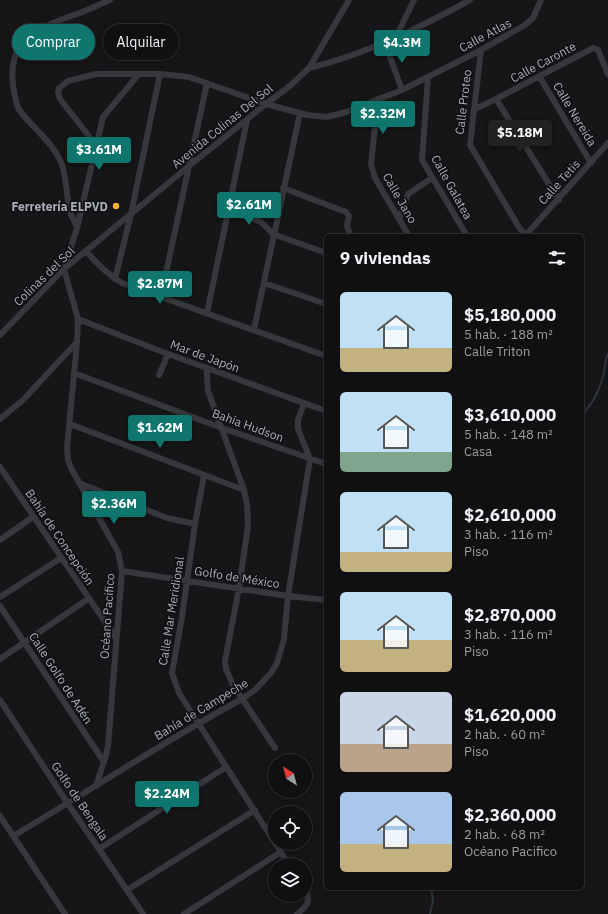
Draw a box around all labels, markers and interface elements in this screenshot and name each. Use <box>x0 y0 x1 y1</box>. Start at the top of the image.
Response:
street label: Calle Atlas <box>456 15 514 55</box>
chip: Comprar <box>12 24 95 60</box>
chip: Alquilar <box>103 24 179 60</box>
pin: $4.3M <box>374 30 430 64</box>
text: $4.3M <box>383 34 421 51</box>
street label: Calle Caronte <box>508 38 579 86</box>
street label: Calle Proteo <box>452 68 474 135</box>
street label: Calle Nereida <box>550 79 600 149</box>
street label: Avenida Colinas Del Sol <box>168 81 276 171</box>
pin: $2.32M <box>350 101 416 135</box>
text: $2.32M <box>360 105 406 122</box>
pin: $5.18M <box>487 120 553 154</box>
text: $5.18M <box>497 124 543 141</box>
pin: $3.61M <box>66 137 132 171</box>
text: $3.61M <box>76 141 122 158</box>
street label: Calle Galatea <box>428 152 476 222</box>
street label: Calle Tetis <box>535 156 583 208</box>
street label: Calle Jano <box>380 170 421 226</box>
pin: $2.61M <box>216 192 282 226</box>
text: $2.61M <box>226 196 272 213</box>
place label: Ferretería ELPVD <box>11 199 108 214</box>
marker: Ferretería ELPVD <box>111 201 121 211</box>
street label: Colinas del Sol <box>10 243 78 309</box>
text: 9 viviendas <box>340 247 431 269</box>
icon: filters <box>546 247 568 269</box>
pin: $2.87M <box>127 271 193 305</box>
text: $2.87M <box>137 275 183 292</box>
text: $5,180,000 <box>464 304 556 326</box>
icon: home <box>372 308 420 356</box>
text: 5 hab. · 188 m² <box>464 326 553 343</box>
street label: Mar de Japón <box>168 337 242 375</box>
text: Calle Triton <box>464 343 530 360</box>
text: $3,610,000 <box>464 404 556 426</box>
street label: Bahía Hudson <box>210 405 286 445</box>
icon: home <box>372 408 420 456</box>
pin: $1.62M <box>127 415 193 449</box>
text: $1.62M <box>137 419 183 436</box>
text: 5 hab. · 148 m² <box>464 426 553 443</box>
text: Casa <box>464 443 492 460</box>
street label: Bahía de Concepción <box>22 486 98 588</box>
pin: $2.36M <box>81 491 147 525</box>
text: $2.36M <box>91 495 137 512</box>
text: $2,610,000 <box>464 504 556 526</box>
icon: home <box>372 508 420 556</box>
text: 3 hab. · 116 m² <box>464 526 553 543</box>
text: Piso <box>464 543 489 560</box>
street label: Calle Mar Meridional <box>155 555 187 667</box>
street label: Golfo de México <box>193 563 281 591</box>
street label: Océano Pacifico <box>97 572 117 659</box>
text: $2,870,000 <box>464 604 556 626</box>
icon: home <box>372 608 420 656</box>
text: 3 hab. · 116 m² <box>464 626 553 643</box>
street label: Calle Golfo de Adén <box>26 630 96 726</box>
text: Piso <box>464 643 489 660</box>
street label: Bahía de Campeche <box>151 675 251 743</box>
text: $1,620,000 <box>464 704 556 726</box>
icon: home <box>372 708 420 756</box>
text: 2 hab. · 60 m² <box>464 726 545 743</box>
text: Piso <box>464 743 489 760</box>
north arrow <box>268 754 312 798</box>
map controls <box>268 754 312 902</box>
street label: Golfo de Bengala <box>48 759 112 844</box>
pin: $2.24M <box>134 781 200 815</box>
text: $2.24M <box>144 785 190 802</box>
text: $2,360,000 <box>464 804 556 826</box>
button: locate <box>268 806 312 850</box>
icon: home <box>372 808 420 856</box>
text: 2 hab. · 68 m² <box>464 826 545 843</box>
text: Océano Pacifico <box>464 843 557 860</box>
button: layers <box>268 858 312 902</box>

